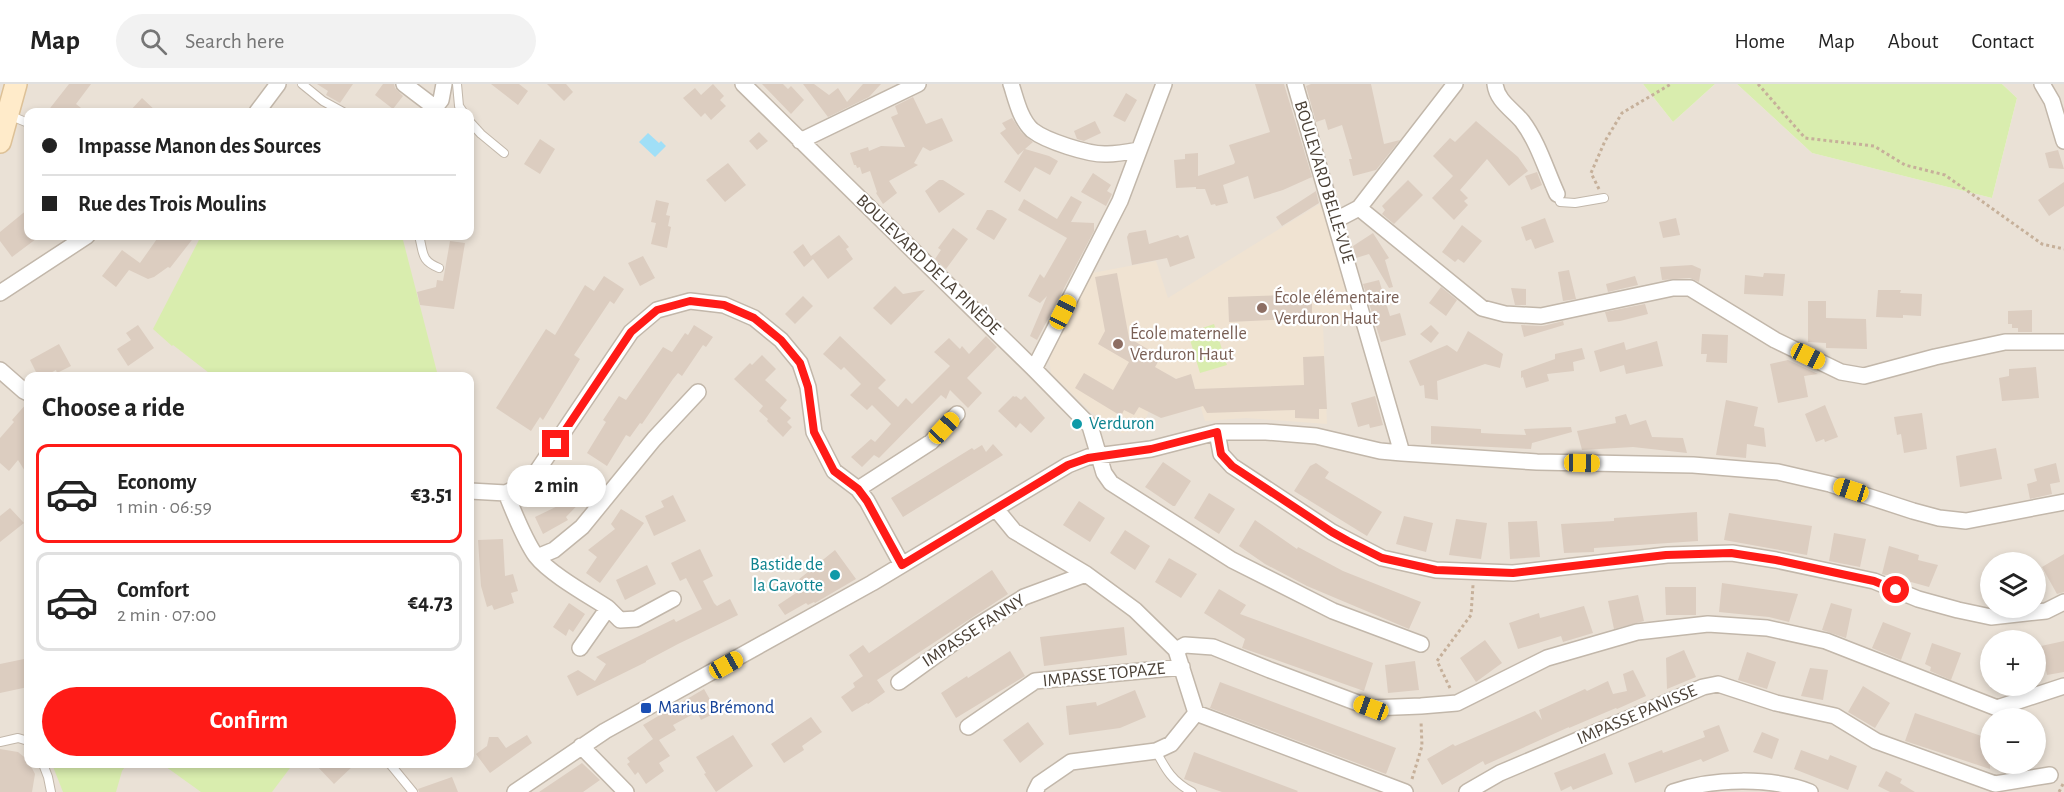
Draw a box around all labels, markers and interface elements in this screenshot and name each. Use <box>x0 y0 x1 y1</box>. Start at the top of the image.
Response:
search box <box>116 14 536 68</box>
icon: search <box>137 25 170 58</box>
text: Map <box>30 27 80 55</box>
text: Search here <box>185 30 284 52</box>
text: Home <box>1734 31 1785 52</box>
text: Map <box>1818 31 1855 52</box>
text: About <box>1888 31 1938 52</box>
text: Contact <box>1971 31 2034 52</box>
street label: BOULEVARD BELLE-VUE <box>1291 99 1357 266</box>
text: Impasse Manon des Sources <box>78 135 321 157</box>
street label: BOULEVARD DE LA PINÈDE <box>852 189 1006 339</box>
text: Rue des Trois Moulins <box>78 193 267 215</box>
place label: École élémentaire Verduron Haut <box>1274 286 1399 328</box>
car <box>1047 292 1079 332</box>
marker: École élémentaire Verduron Haut <box>1255 301 1269 315</box>
place label: École maternelle Verduron Haut <box>1130 322 1247 364</box>
marker: École maternelle Verduron Haut <box>1111 337 1125 351</box>
car <box>1788 340 1828 372</box>
text: Choose a ride <box>42 394 185 421</box>
car <box>925 409 963 447</box>
place label: Verduron <box>1089 415 1155 433</box>
marker: Verduron <box>1070 417 1084 431</box>
route end <box>542 430 569 457</box>
car <box>1564 454 1600 472</box>
callout: 2 min <box>506 465 606 507</box>
icon: car <box>45 467 99 521</box>
text: Economy <box>117 471 197 493</box>
text: 2 min <box>534 476 579 496</box>
car <box>1831 476 1871 504</box>
text: €3.51 <box>411 483 453 505</box>
text: 1 min · 06:59 <box>117 497 212 517</box>
map controls <box>1980 552 2046 774</box>
button: layers <box>1980 552 2046 618</box>
place label: Bastide de la Gavotte <box>750 556 823 595</box>
marker: Bastide de la Gavotte <box>828 568 842 582</box>
icon: car <box>45 575 99 629</box>
route start <box>1882 576 1909 603</box>
text: Comfort <box>117 579 189 601</box>
text: €4.73 <box>408 591 453 613</box>
street label: IMPASSE FANNY <box>919 591 1029 671</box>
text: 2 min · 07:00 <box>117 605 216 625</box>
button: + <box>1980 630 2046 696</box>
car <box>706 648 746 682</box>
street label: IMPASSE TOPAZE <box>1042 660 1166 690</box>
street label: IMPASSE PANISSE <box>1574 682 1700 748</box>
button: Confirm <box>42 687 456 756</box>
car <box>1351 693 1391 723</box>
place label: Marius Brémond <box>658 699 774 717</box>
marker: Marius Brémond <box>639 701 653 715</box>
button: − <box>1980 708 2046 774</box>

